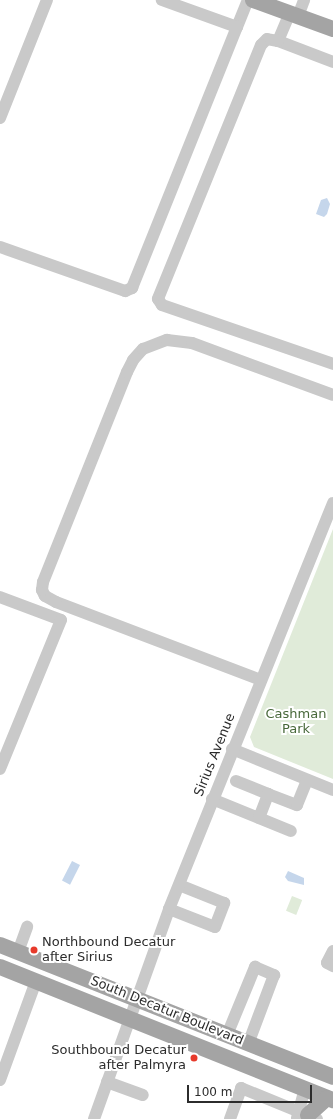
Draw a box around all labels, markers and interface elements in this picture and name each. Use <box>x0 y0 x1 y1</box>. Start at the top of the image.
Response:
park label: Cashman Park <box>266 707 326 738</box>
street label: Sirius Avenue <box>191 711 239 799</box>
place label: Northbound Decatur after Sirius <box>42 935 175 966</box>
marker: Northbound Decatur after Sirius <box>29 945 39 955</box>
street label: South Decatur Boulevard <box>88 973 246 1049</box>
place label: Southbound Decatur after Palmyra <box>51 1043 186 1074</box>
marker: Southbound Decatur after Palmyra <box>189 1053 199 1063</box>
scale bar <box>189 1077 314 1103</box>
text: 100 m <box>194 1085 232 1099</box>

